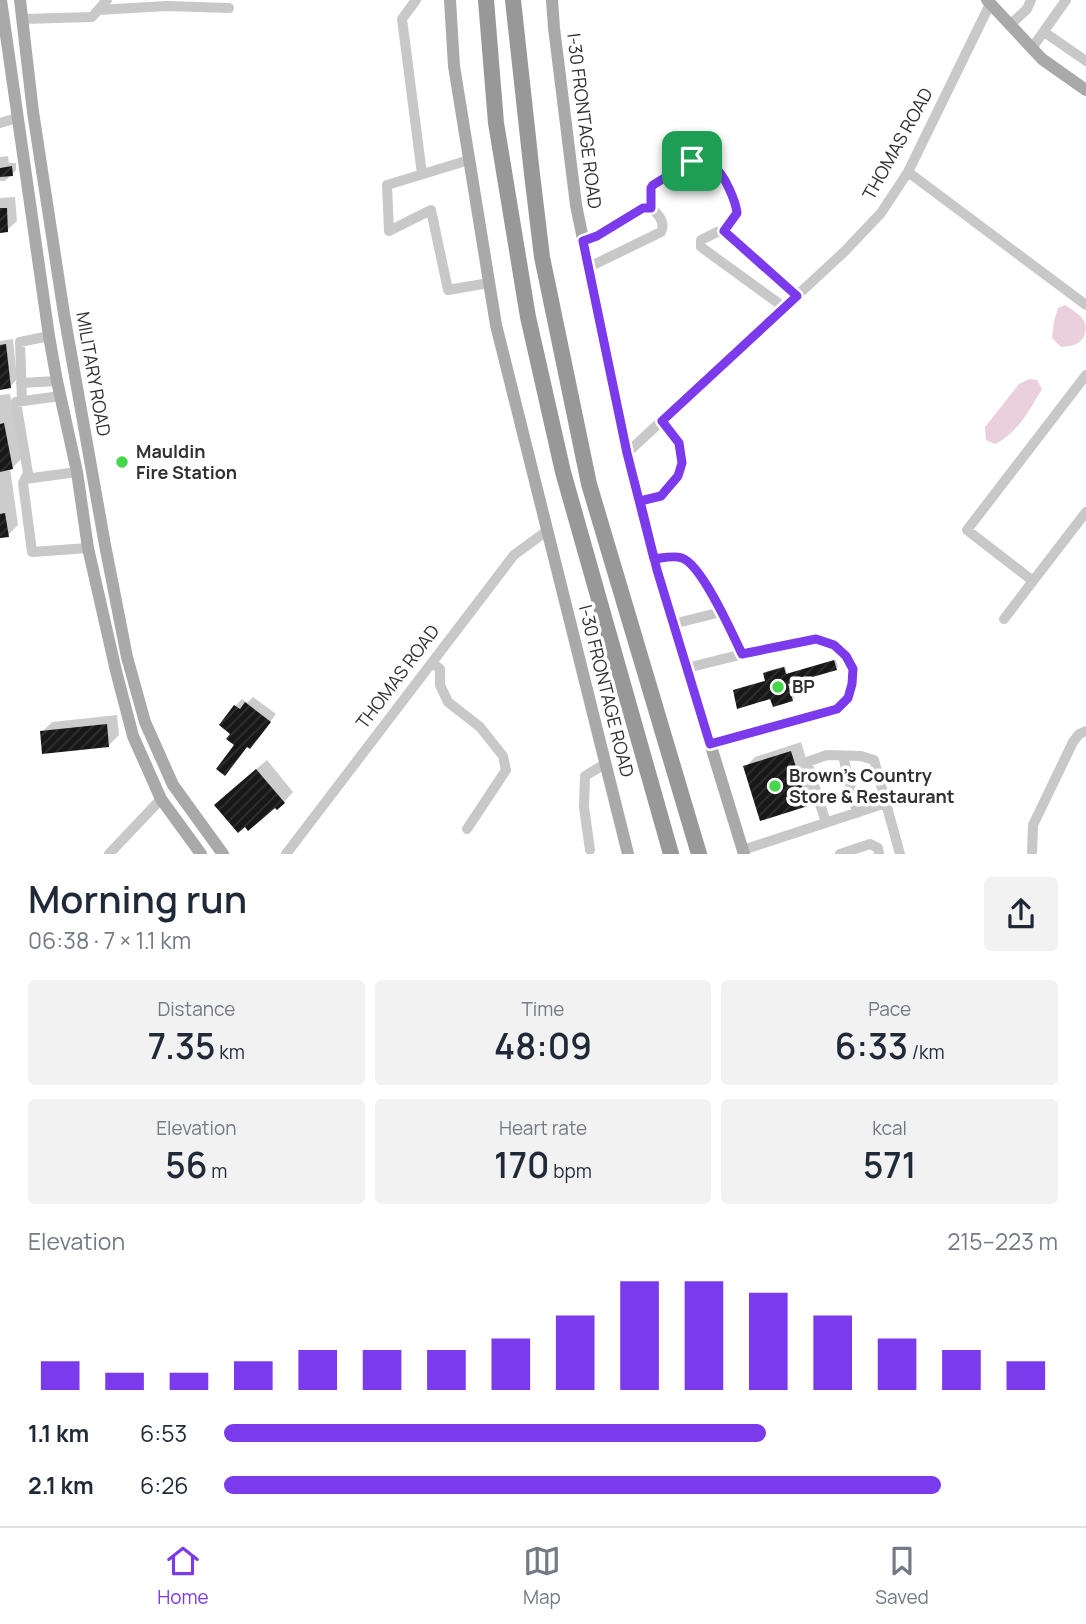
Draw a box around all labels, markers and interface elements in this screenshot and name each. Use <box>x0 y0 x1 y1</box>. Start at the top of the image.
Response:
street label: I-30 FRONTAGE ROAD <box>562 32 608 210</box>
street label: THOMAS ROAD <box>856 83 938 204</box>
pin <box>662 131 722 191</box>
icon: arrive <box>673 142 711 180</box>
street label: MILITARY ROAD <box>71 310 117 438</box>
place label: Mauldin Fire Station <box>136 439 237 484</box>
marker: Mauldin Fire Station <box>114 454 130 470</box>
street label: I-30 FRONTAGE ROAD <box>574 602 640 779</box>
street label: THOMAS ROAD <box>350 619 444 733</box>
place label: BP <box>792 674 815 698</box>
marker: BP <box>770 679 786 695</box>
place label: Brown's Country Store & Restaurant <box>789 763 955 808</box>
marker: Brown's Country Store & Restaurant <box>767 778 783 794</box>
text: Morning run <box>28 872 247 924</box>
button: share <box>984 877 1058 951</box>
text: 06:38 · 7 × 1.1 km <box>28 924 191 956</box>
text: Distance <box>157 996 235 1022</box>
text: Time <box>522 996 564 1022</box>
text: Pace <box>868 996 911 1022</box>
text: 7.35 <box>148 1022 215 1070</box>
text: 48:09 <box>494 1022 592 1070</box>
text: 6:33 <box>835 1022 908 1070</box>
text: km <box>215 1039 245 1065</box>
text: /km <box>908 1039 945 1065</box>
text: Elevation <box>156 1115 236 1141</box>
text: Heart rate <box>499 1115 587 1141</box>
text: kcal <box>872 1115 907 1141</box>
text: 56 <box>165 1141 207 1189</box>
text: 170 <box>494 1141 550 1189</box>
text: 571 <box>863 1141 916 1189</box>
text: m <box>207 1158 227 1184</box>
text: bpm <box>550 1158 592 1184</box>
text: Elevation <box>28 1225 125 1257</box>
text: 215–223 m <box>947 1225 1058 1257</box>
text: 1.1 km <box>28 1417 89 1449</box>
text: 6:53 <box>140 1417 187 1449</box>
text: 2.1 km <box>28 1469 94 1501</box>
text: 6:26 <box>140 1469 189 1501</box>
tab: Home <box>157 1542 209 1610</box>
tab: Map <box>523 1542 561 1610</box>
tab: Saved <box>875 1542 929 1610</box>

